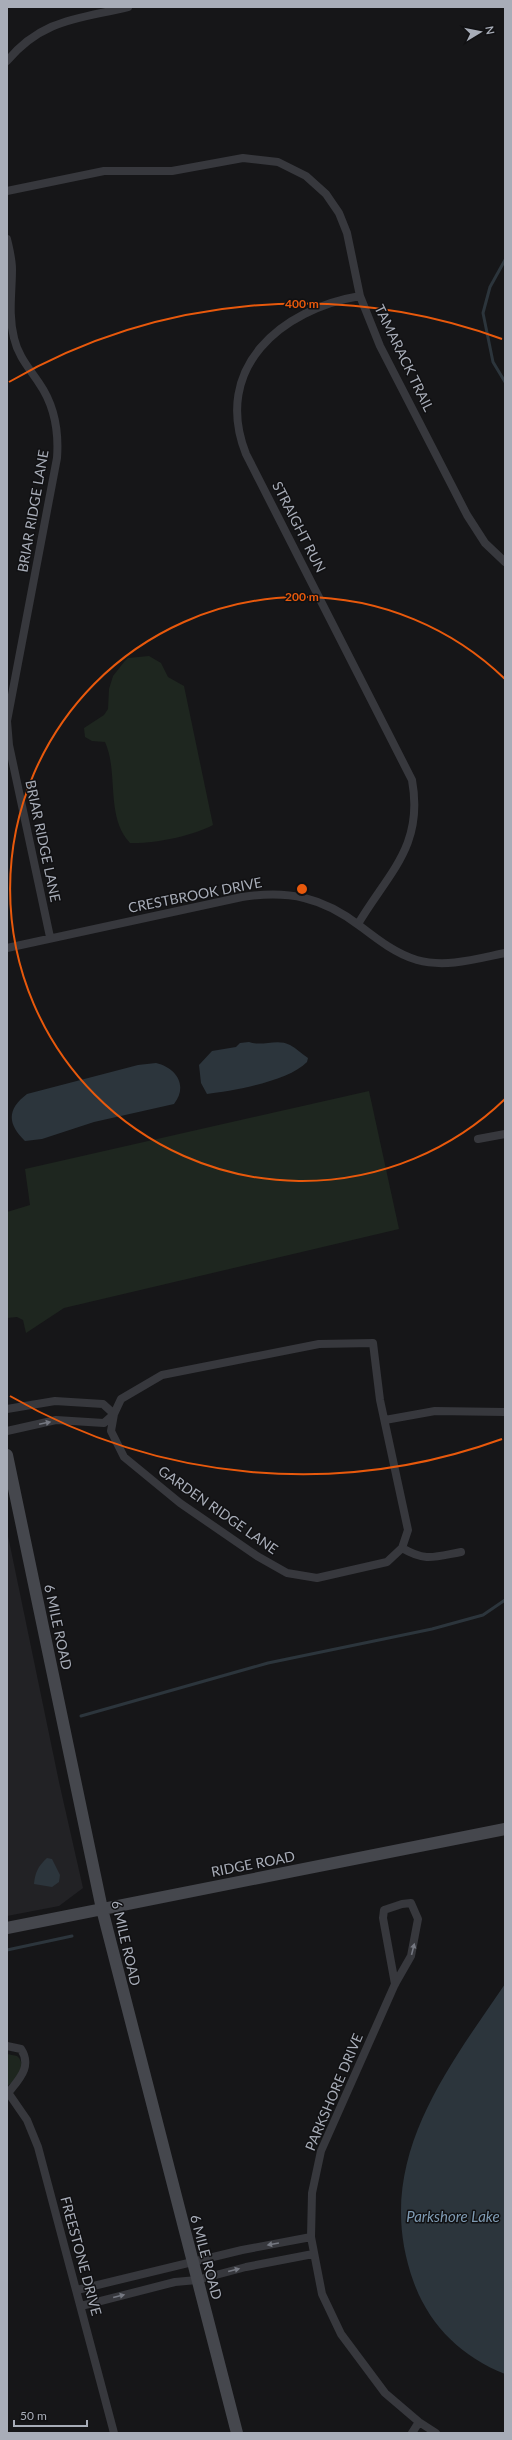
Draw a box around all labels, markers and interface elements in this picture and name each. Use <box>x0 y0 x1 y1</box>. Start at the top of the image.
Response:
north arrow <box>460 12 500 52</box>
text: N <box>483 25 497 35</box>
text: 400 m <box>285 296 319 311</box>
street label: TAMARACK TRAIL <box>371 302 438 414</box>
street label: BRIAR RIDGE LANE <box>13 448 52 574</box>
street label: STRAIGHT RUN <box>269 478 330 575</box>
text: 200 m <box>285 589 319 604</box>
street label: BRIAR RIDGE LANE <box>22 778 65 903</box>
street label: CRESTBROOK DRIVE <box>127 873 263 916</box>
centre of rings <box>295 882 309 896</box>
one-way arrow <box>39 1419 51 1425</box>
street label: GARDEN RIDGE LANE <box>155 1462 281 1557</box>
street label: 6 MILE ROAD <box>41 1582 76 1671</box>
street label: RIDGE ROAD <box>210 1847 296 1880</box>
street label: 6 MILE ROAD <box>108 1898 145 1987</box>
one-way arrow <box>410 1943 416 1956</box>
street label: PARKSHORE DRIVE <box>301 2030 366 2153</box>
street label: FREESTONE DRIVE <box>57 2194 106 2317</box>
water label: Parkshore Lake <box>406 2207 500 2225</box>
street label: 6 MILE ROAD <box>187 2213 226 2301</box>
one-way arrow <box>267 2241 279 2247</box>
one-way arrow <box>228 2267 240 2273</box>
one-way arrow <box>113 2293 125 2299</box>
scale bar <box>14 2402 87 2428</box>
text: 50 m <box>20 2408 47 2423</box>

